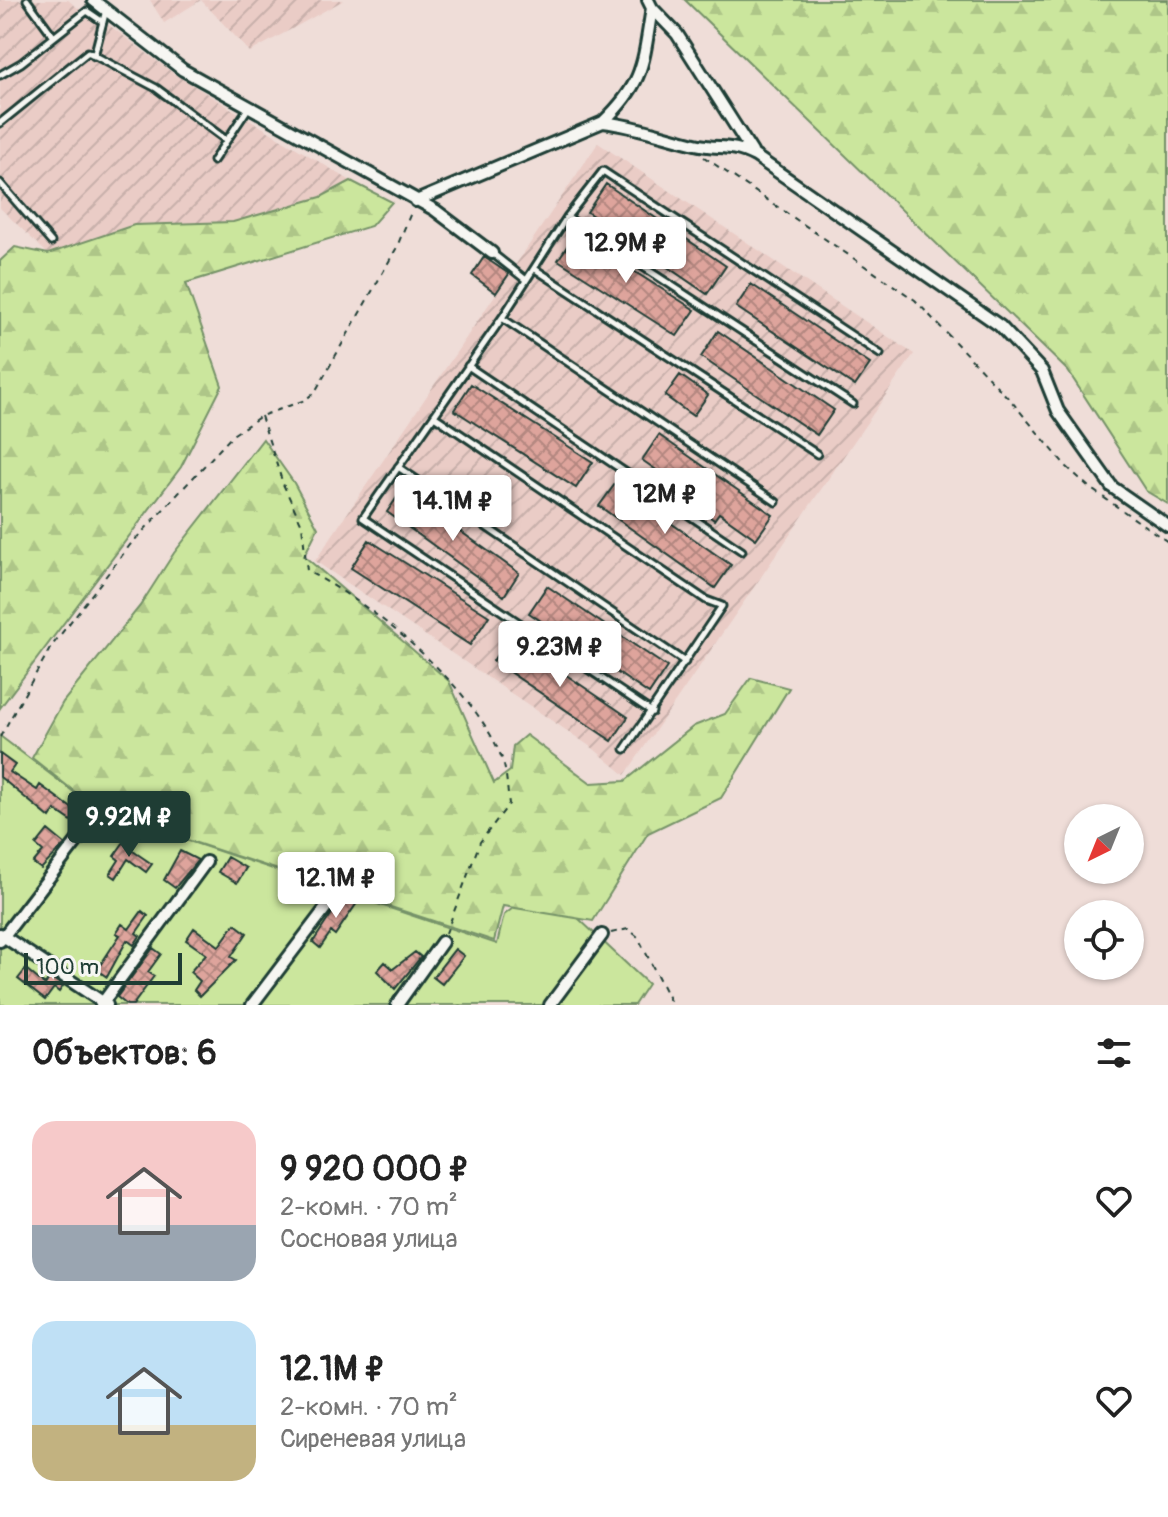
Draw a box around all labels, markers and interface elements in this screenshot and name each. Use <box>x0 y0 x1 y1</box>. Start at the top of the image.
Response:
pin: 12.9M ₽ <box>552 217 700 285</box>
text: 12.9M ₽ <box>584 227 668 259</box>
pin: 12M ₽ <box>609 468 721 536</box>
pin: 14.1M ₽ <box>379 475 527 543</box>
text: 12M ₽ <box>633 478 697 510</box>
text: 14.1M ₽ <box>412 485 494 517</box>
pin: 9.23M ₽ <box>486 621 634 689</box>
text: 9.23M ₽ <box>516 631 604 663</box>
pin: 9.92M ₽ <box>55 791 203 859</box>
text: 9.92M ₽ <box>86 801 172 833</box>
north arrow <box>1064 804 1144 884</box>
map controls <box>1064 804 1144 980</box>
pin: 12.1M ₽ <box>262 852 410 920</box>
text: 12.1M ₽ <box>296 862 376 894</box>
button: locate <box>1064 900 1144 980</box>
scale bar <box>24 949 182 985</box>
text: 100 m <box>36 953 99 981</box>
icon: filters <box>1092 1031 1136 1075</box>
text: Объектов: 6 <box>32 1032 217 1075</box>
text: 9 920 000 ₽ <box>280 1148 469 1191</box>
icon: home <box>96 1153 192 1249</box>
icon: heart <box>1092 1179 1136 1223</box>
text: 2-комн. · 70 m² <box>280 1191 458 1223</box>
text: Сосновая улица <box>280 1223 458 1255</box>
text: 12.1M ₽ <box>280 1348 385 1391</box>
icon: home <box>96 1353 192 1449</box>
icon: heart <box>1092 1379 1136 1423</box>
text: 2-комн. · 70 m² <box>280 1391 458 1423</box>
text: Сиреневая улица <box>280 1423 466 1455</box>

